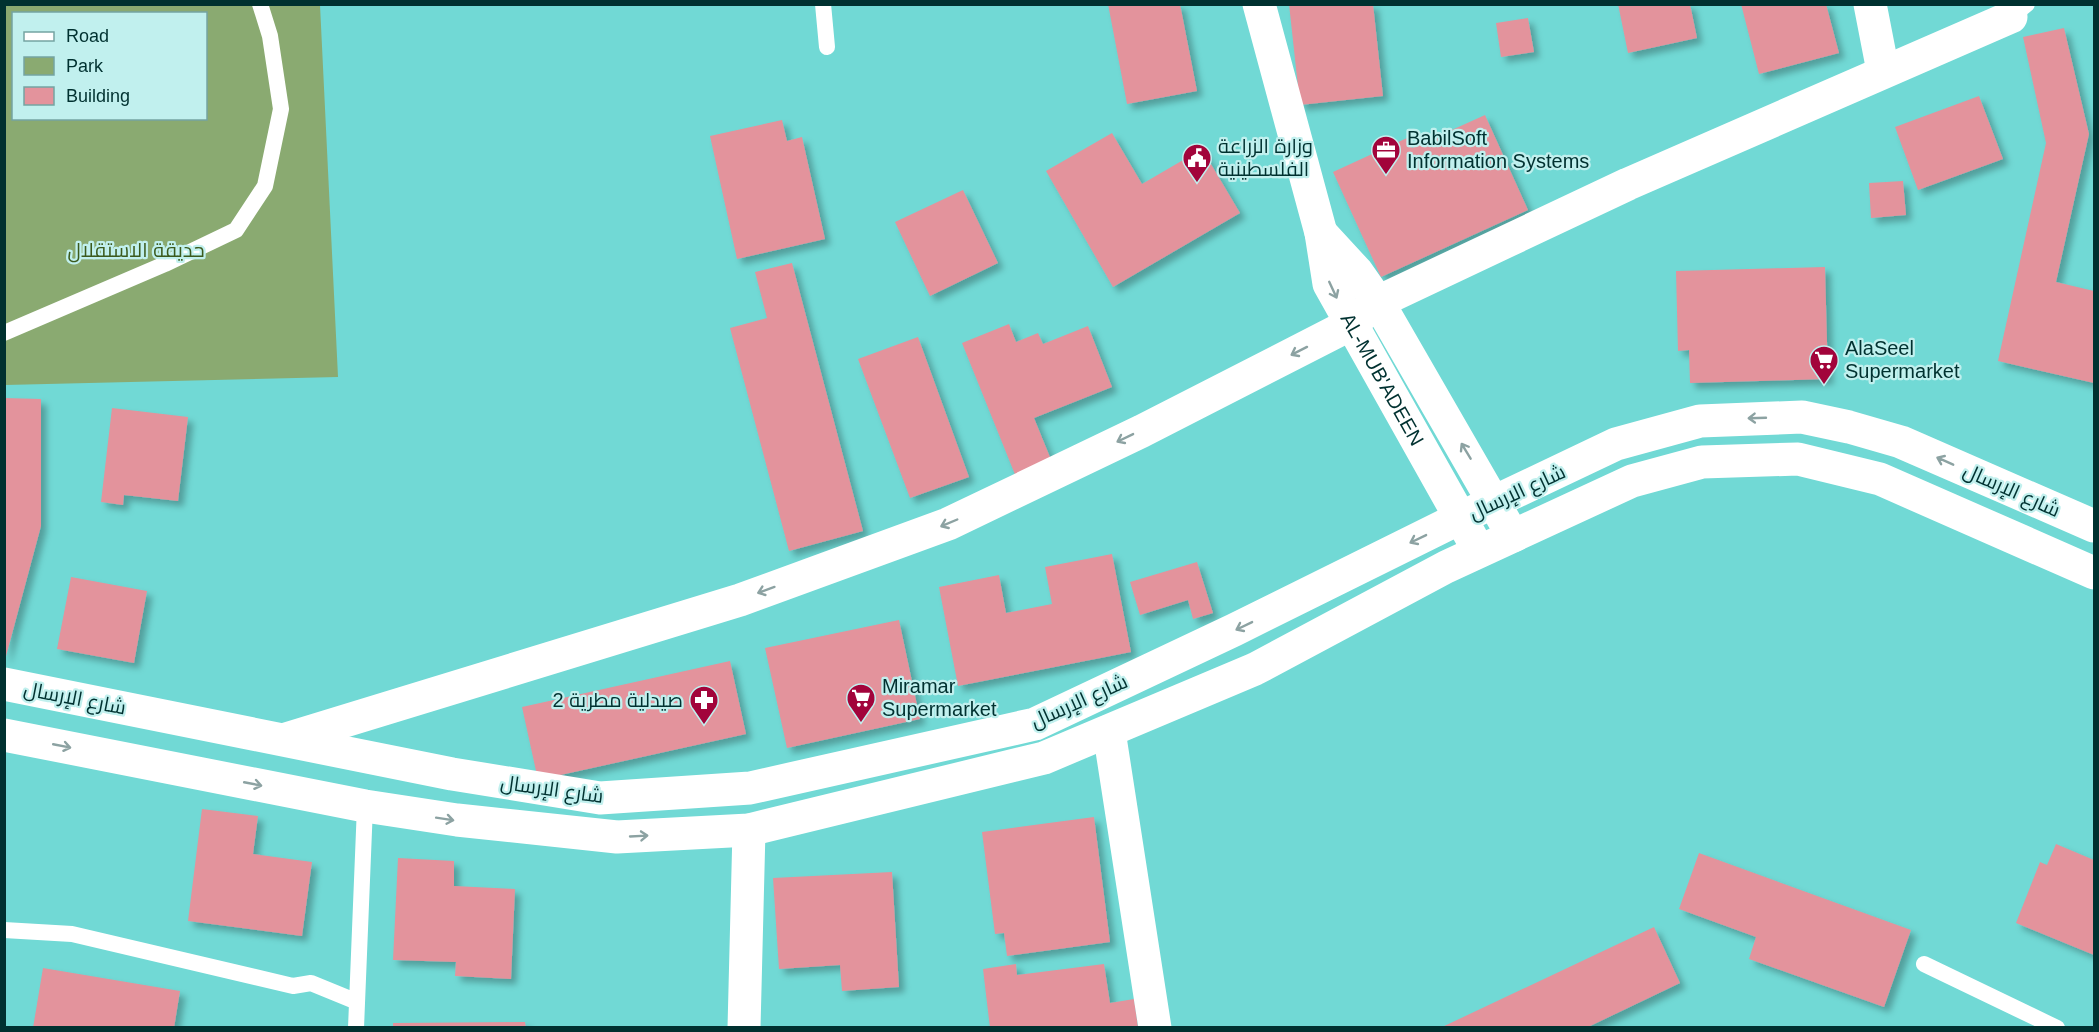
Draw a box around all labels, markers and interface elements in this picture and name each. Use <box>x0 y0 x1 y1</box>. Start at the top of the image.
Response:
legend <box>12 12 207 120</box>
text: Road <box>66 26 109 46</box>
text: Park <box>66 56 104 76</box>
text: Building <box>66 86 130 106</box>
place label: BabilSoft Information Systems <box>1407 127 1589 172</box>
office icon: BabilSoft Information Systems <box>1370 134 1402 176</box>
place label: وزارة الزراعة الفلسطينية <box>1218 135 1313 180</box>
public building icon: وزارة الزراعة الفلسطينية <box>1181 142 1213 184</box>
park label: حديقة الاستقلال <box>67 239 205 263</box>
one-way arrow <box>1327 280 1339 298</box>
street label: AL-MUB'ADEEN <box>1337 309 1428 449</box>
place label: AlaSeel Supermarket <box>1845 337 1960 382</box>
supermarket icon: AlaSeel Supermarket <box>1808 344 1840 386</box>
one-way arrow <box>1290 345 1308 357</box>
one-way arrow <box>1747 413 1767 424</box>
one-way arrow <box>1116 433 1134 445</box>
one-way arrow <box>1460 443 1472 460</box>
one-way arrow <box>1936 455 1954 466</box>
street label: شارع الإرسال <box>1959 459 2064 524</box>
street label: شارع الإرسال <box>1465 460 1570 527</box>
one-way arrow <box>941 518 959 529</box>
one-way arrow <box>1410 533 1428 545</box>
one-way arrow <box>757 585 776 596</box>
one-way arrow <box>1235 620 1253 632</box>
street label: شارع الإرسال <box>1027 670 1132 735</box>
place label: Miramar Supermarket <box>882 675 997 720</box>
street label: شارع الإرسال <box>21 677 128 722</box>
supermarket icon: Miramar Supermarket <box>845 682 877 724</box>
pharmacy icon: صيدلية مطرية 2 <box>688 684 720 726</box>
place label: صيدلية مطرية 2 <box>553 689 683 712</box>
one-way arrow <box>52 741 71 752</box>
street label: شارع الإرسال <box>499 771 605 810</box>
one-way arrow <box>243 779 262 790</box>
one-way arrow <box>435 813 454 824</box>
one-way arrow <box>629 830 649 841</box>

